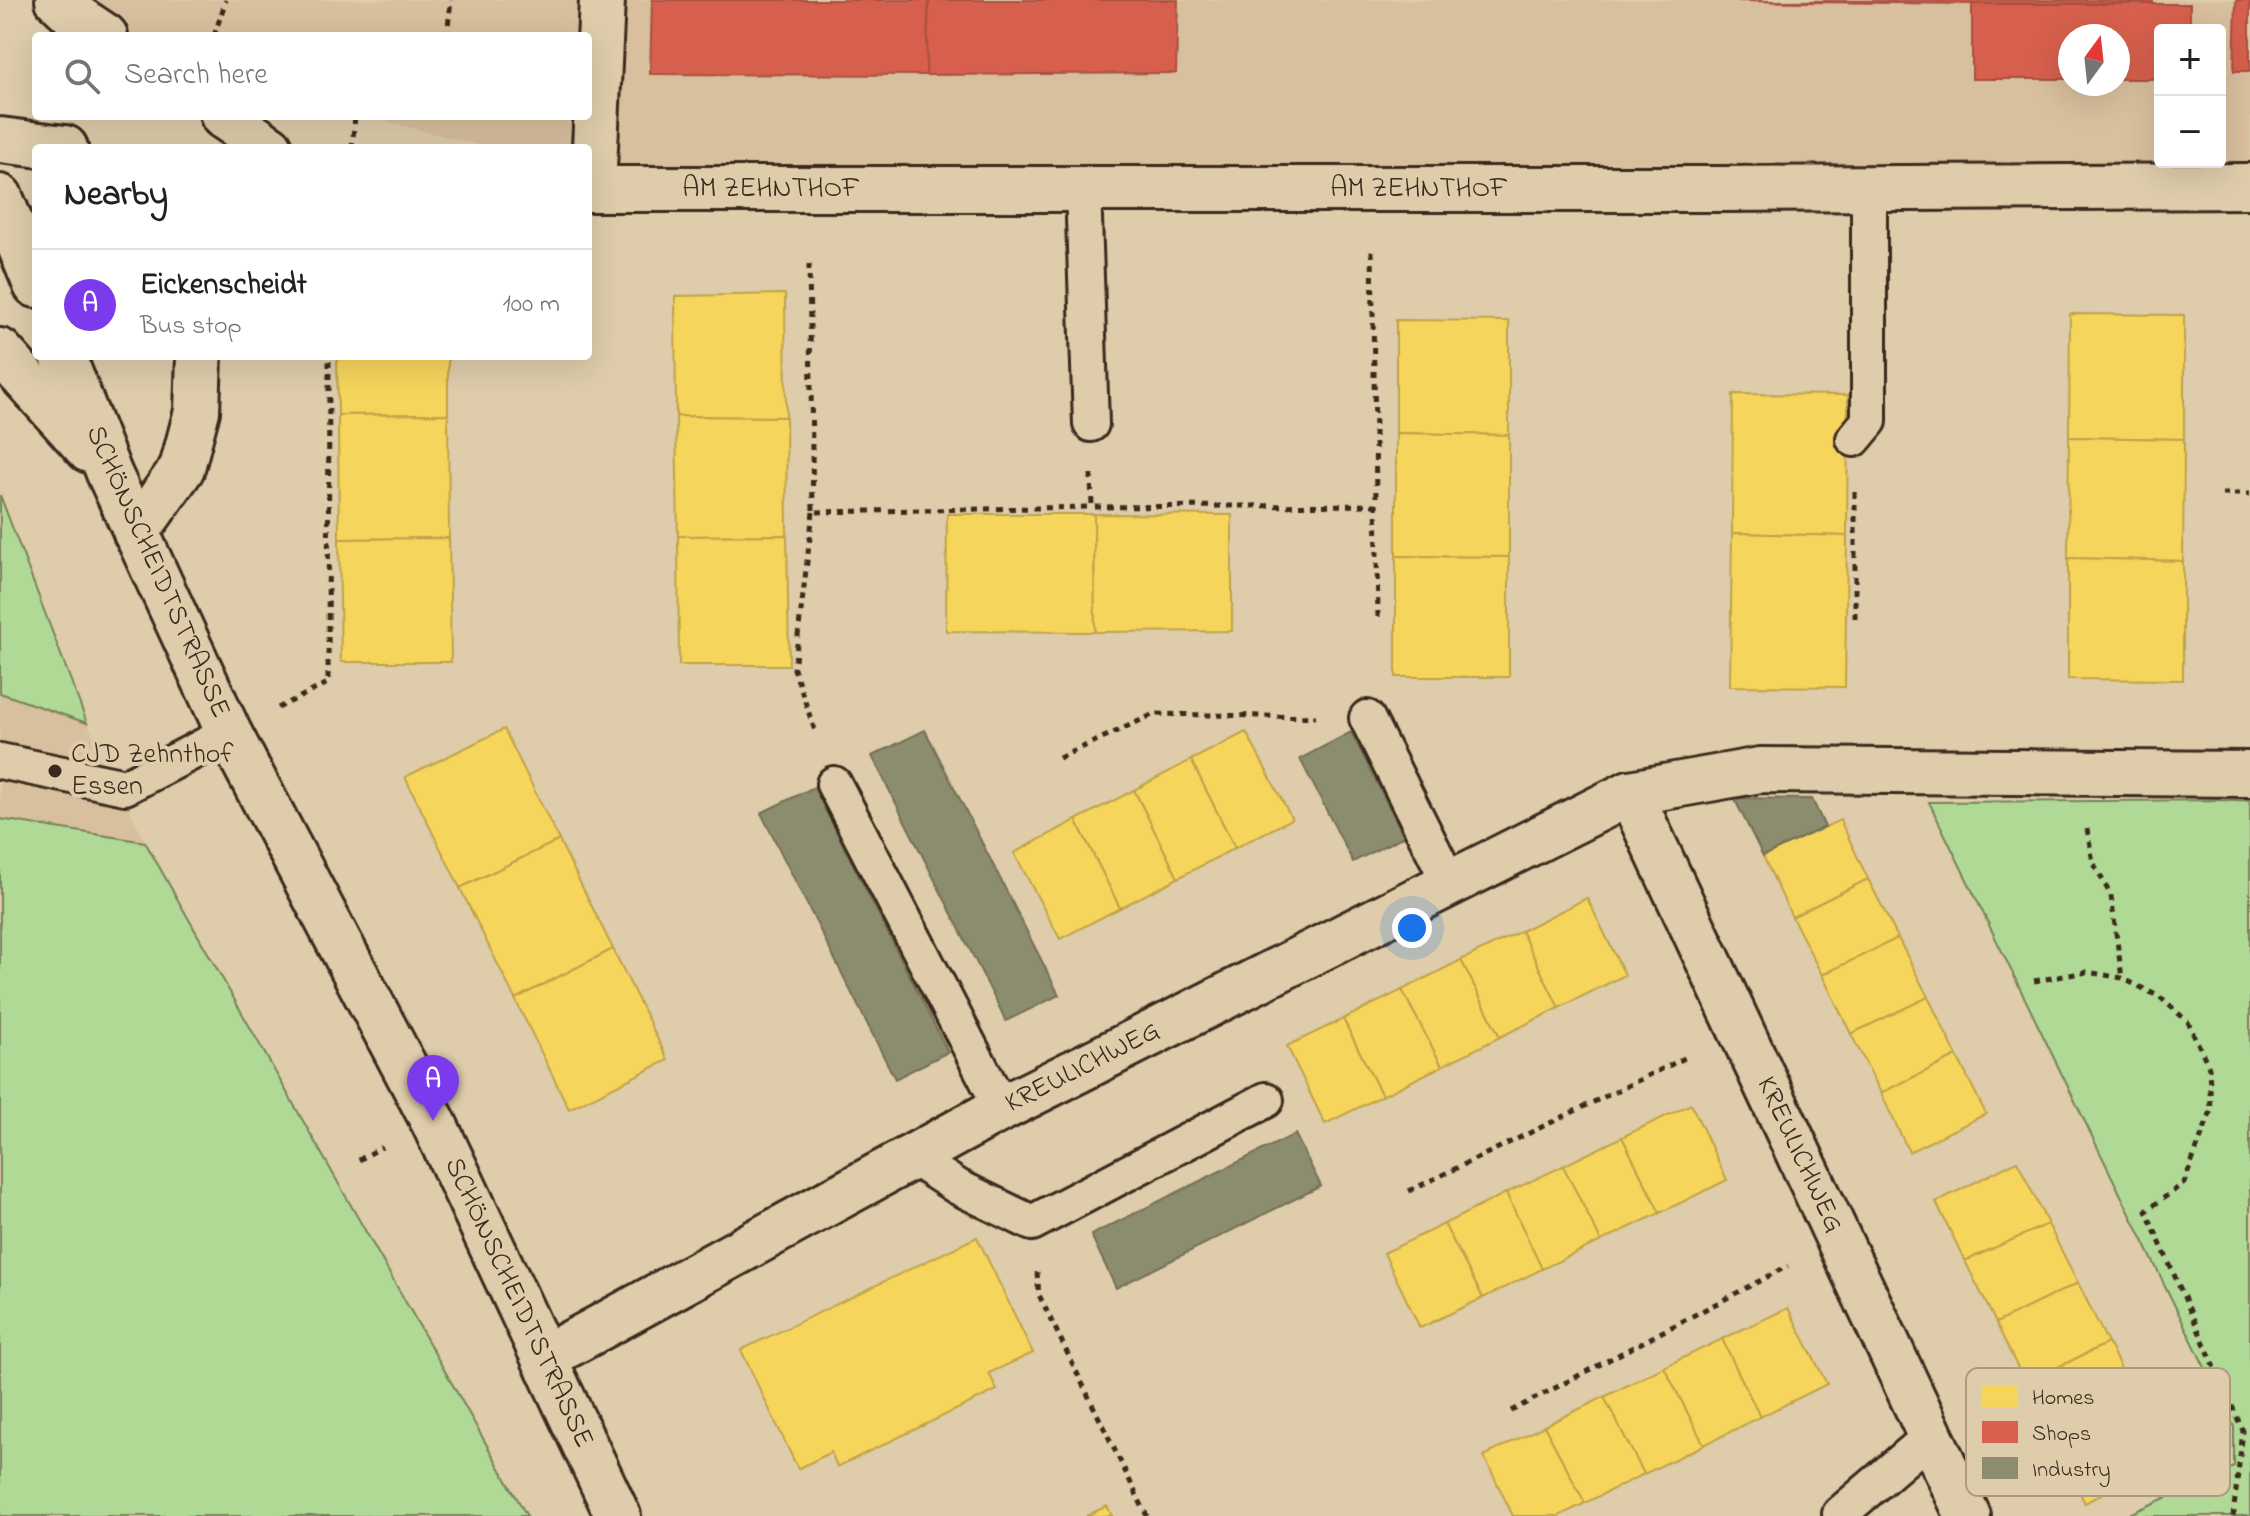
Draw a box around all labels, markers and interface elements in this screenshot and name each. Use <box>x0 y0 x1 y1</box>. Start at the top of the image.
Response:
north arrow <box>2058 24 2130 96</box>
map controls <box>2154 24 2226 168</box>
button: + <box>2154 24 2226 96</box>
search box <box>32 32 592 120</box>
icon: search <box>60 54 104 98</box>
text: Search here <box>124 54 268 98</box>
button: − <box>2154 96 2226 168</box>
street label: AM ZEHNTHOF <box>682 169 860 210</box>
street label: AM ZEHNTHOF <box>1330 169 1508 210</box>
text: Nearby <box>64 171 168 221</box>
text: Eickenscheidt <box>140 264 307 308</box>
text: A <box>82 286 98 324</box>
text: 100 m <box>503 286 560 324</box>
text: Bus stop <box>140 308 242 346</box>
street label: SCHÖNSCHEIDTSTRASSE <box>74 419 240 725</box>
place label: CJD Zehnthof Essen <box>71 735 233 808</box>
marker: CJD Zehnthof Essen <box>46 762 64 780</box>
your location <box>1392 908 1432 948</box>
street label: KREULICHWEG <box>999 1011 1167 1125</box>
pin: A <box>407 1055 459 1121</box>
street label: KREULICHWEG <box>1745 1070 1853 1240</box>
street label: SCHÖNSCHEIDTSTRASSE <box>433 1151 603 1455</box>
legend <box>1966 1368 2230 1496</box>
text: Homes <box>2032 1383 2094 1415</box>
text: Shops <box>2032 1419 2091 1451</box>
text: Industry <box>2032 1455 2111 1488</box>

